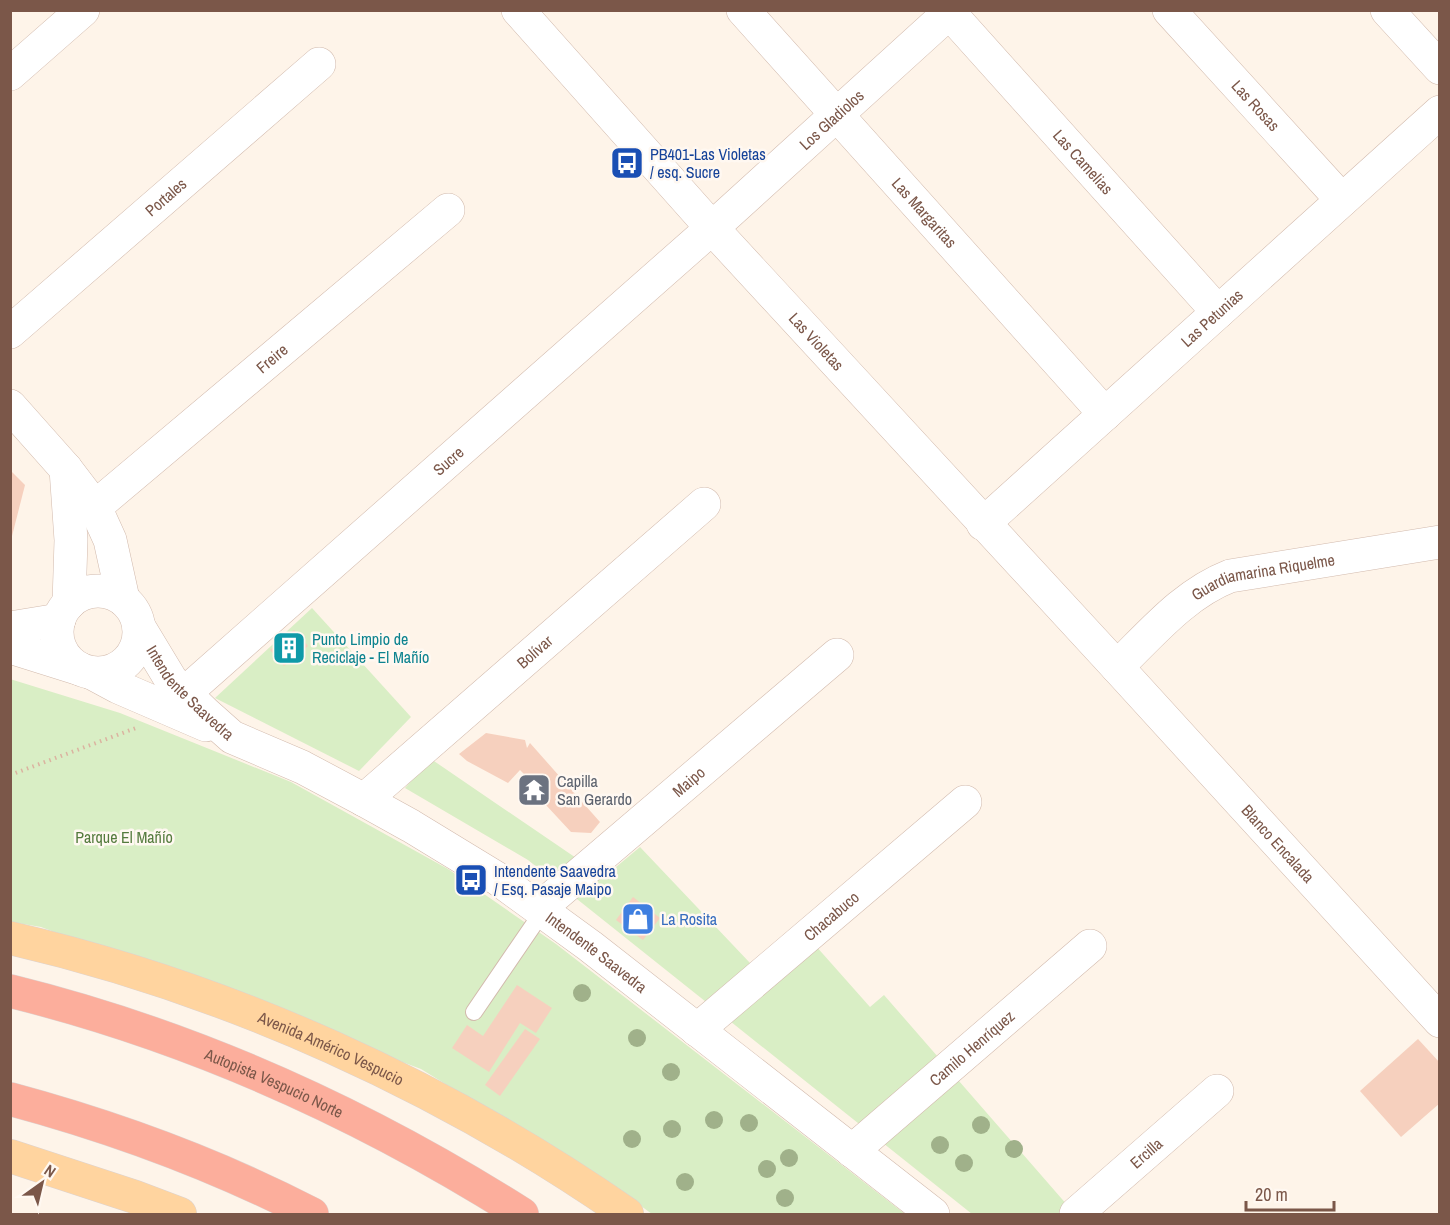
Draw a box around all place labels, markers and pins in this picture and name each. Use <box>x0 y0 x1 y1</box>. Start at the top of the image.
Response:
place label: PB401-Las Violetas / esq. Sucre <box>650 143 766 183</box>
bus stop icon: PB401-Las Violetas / esq. Sucre <box>609 145 645 181</box>
place label: Punto Limpio de Reciclaje - El Mañío <box>312 628 429 668</box>
building icon: Punto Limpio de Reciclaje - El Mañío <box>271 630 307 666</box>
place label: Capilla San Gerardo <box>557 770 632 810</box>
temple icon: Capilla San Gerardo <box>516 772 552 808</box>
place label: Intendente Saavedra / Esq. Pasaje Maipo <box>494 860 617 900</box>
bus stop icon: Intendente Saavedra / Esq. Pasaje Maipo <box>453 862 489 898</box>
shop icon: La Rosita <box>620 901 656 937</box>
place label: La Rosita <box>661 908 718 930</box>

